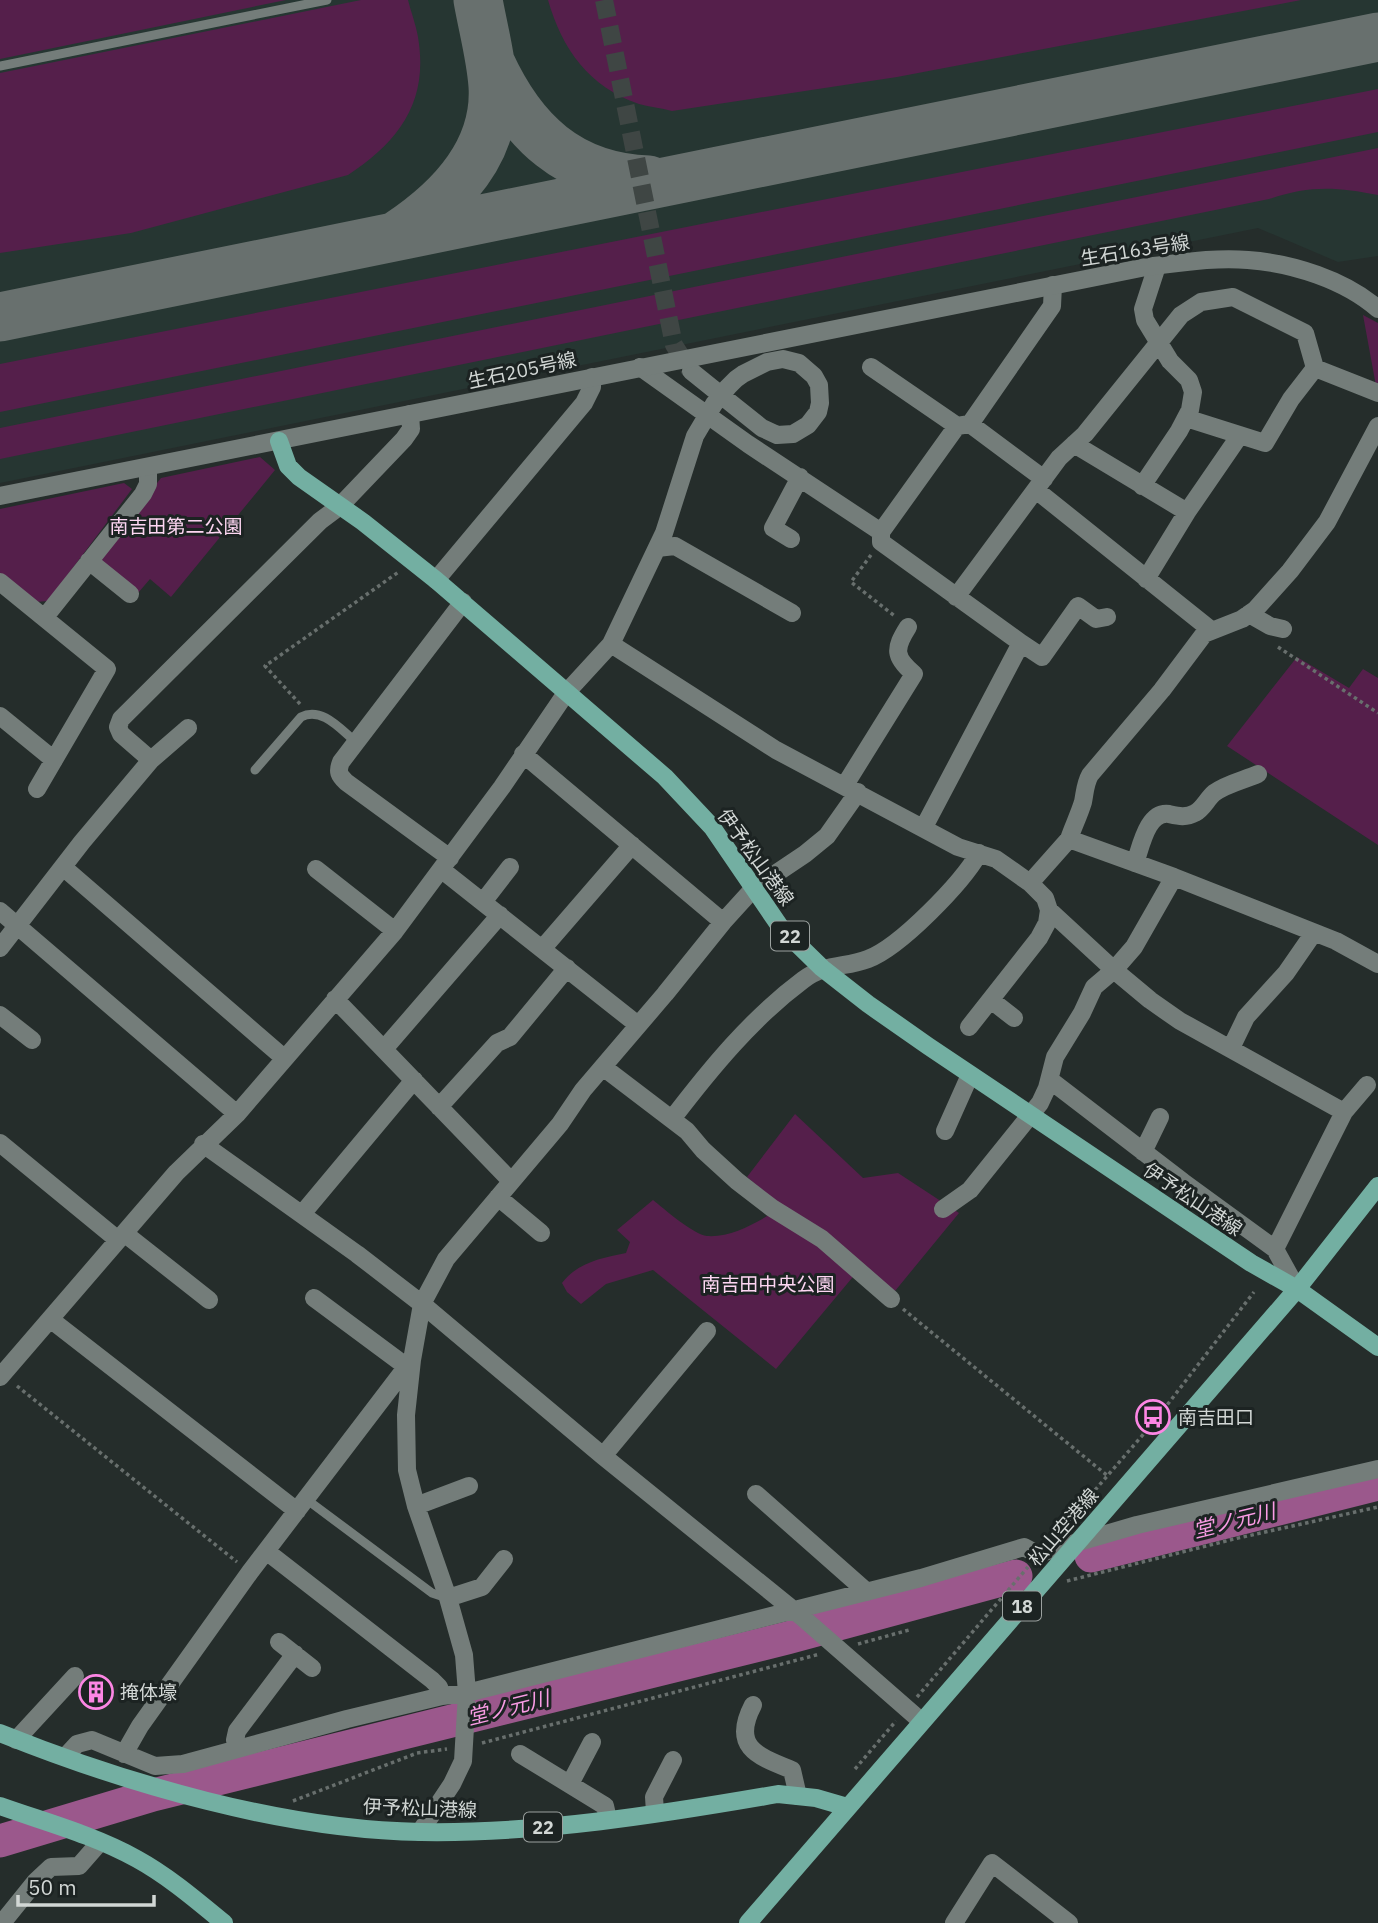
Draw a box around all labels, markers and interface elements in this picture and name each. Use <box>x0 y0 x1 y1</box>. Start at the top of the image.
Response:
street label: 生石163号線 <box>1079 230 1191 270</box>
street label: 生石205号線 <box>466 347 578 393</box>
park label: 南吉田第二公園 <box>109 514 243 538</box>
street label: 伊予松山港線 <box>713 804 799 910</box>
road number: 22 <box>771 922 809 951</box>
street label: 伊予松山港線 <box>1139 1157 1247 1241</box>
park label: 南吉田中央公園 <box>701 1272 835 1296</box>
bus stop icon: 南吉田口 <box>1134 1398 1172 1436</box>
place label: 南吉田口 <box>1178 1405 1254 1429</box>
street label: 松山空港線 <box>1023 1483 1103 1571</box>
water label: 堂ノ元川 <box>1190 1496 1280 1544</box>
road number: 18 <box>1003 1591 1041 1620</box>
building icon: 掩体壕 <box>77 1673 115 1711</box>
place label: 掩体壕 <box>120 1680 177 1704</box>
water label: 堂ノ元川 <box>464 1683 554 1731</box>
street label: 伊予松山港線 <box>363 1794 477 1822</box>
road number: 22 <box>524 1812 562 1842</box>
scale bar <box>18 1864 154 1908</box>
text: 50 m <box>28 1873 77 1901</box>

